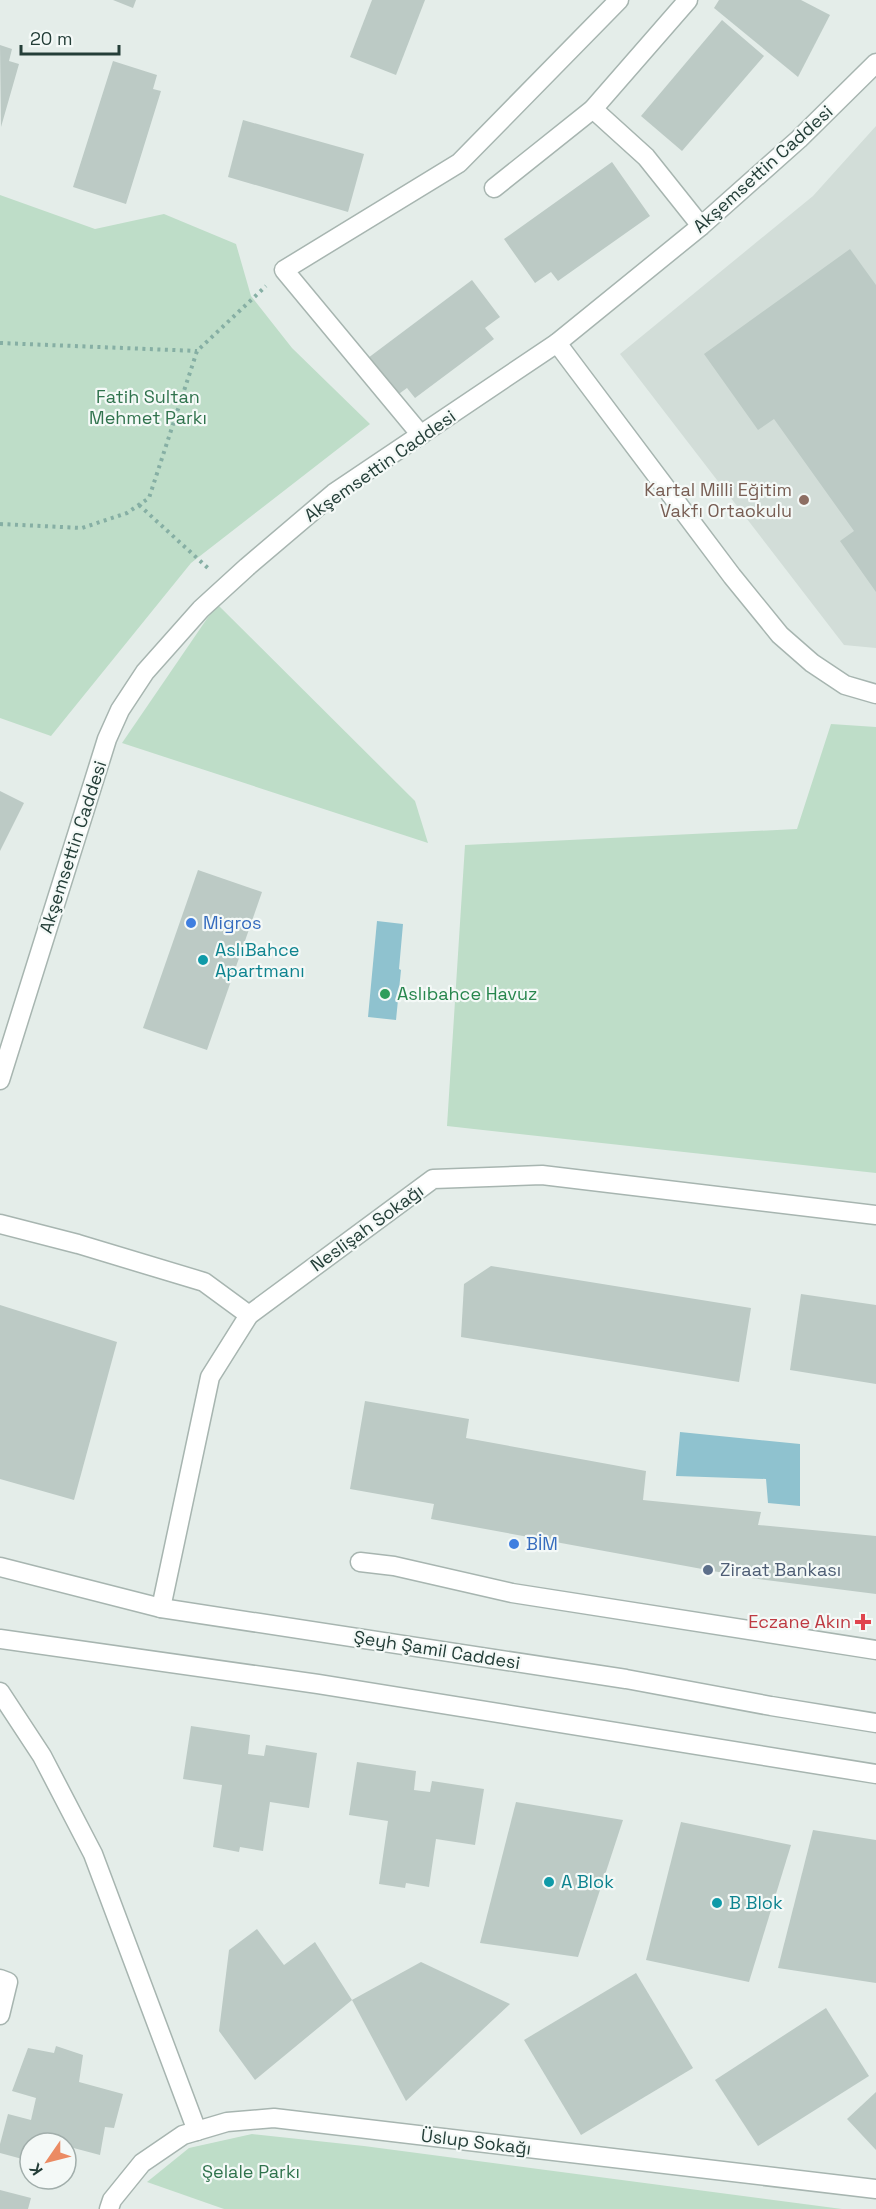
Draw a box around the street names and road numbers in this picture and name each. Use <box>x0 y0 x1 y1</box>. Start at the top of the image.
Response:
street label: Akşemsettin Caddesi <box>688 100 837 237</box>
street label: Akşemsettin Caddesi <box>299 405 460 527</box>
street label: Akşemsettin Caddesi <box>34 758 111 936</box>
street label: Neslişah Sokağı <box>306 1179 428 1276</box>
street label: Şeyh Şamil Caddesi <box>352 1625 522 1674</box>
street label: Üslup Sokağı <box>420 2123 532 2160</box>

